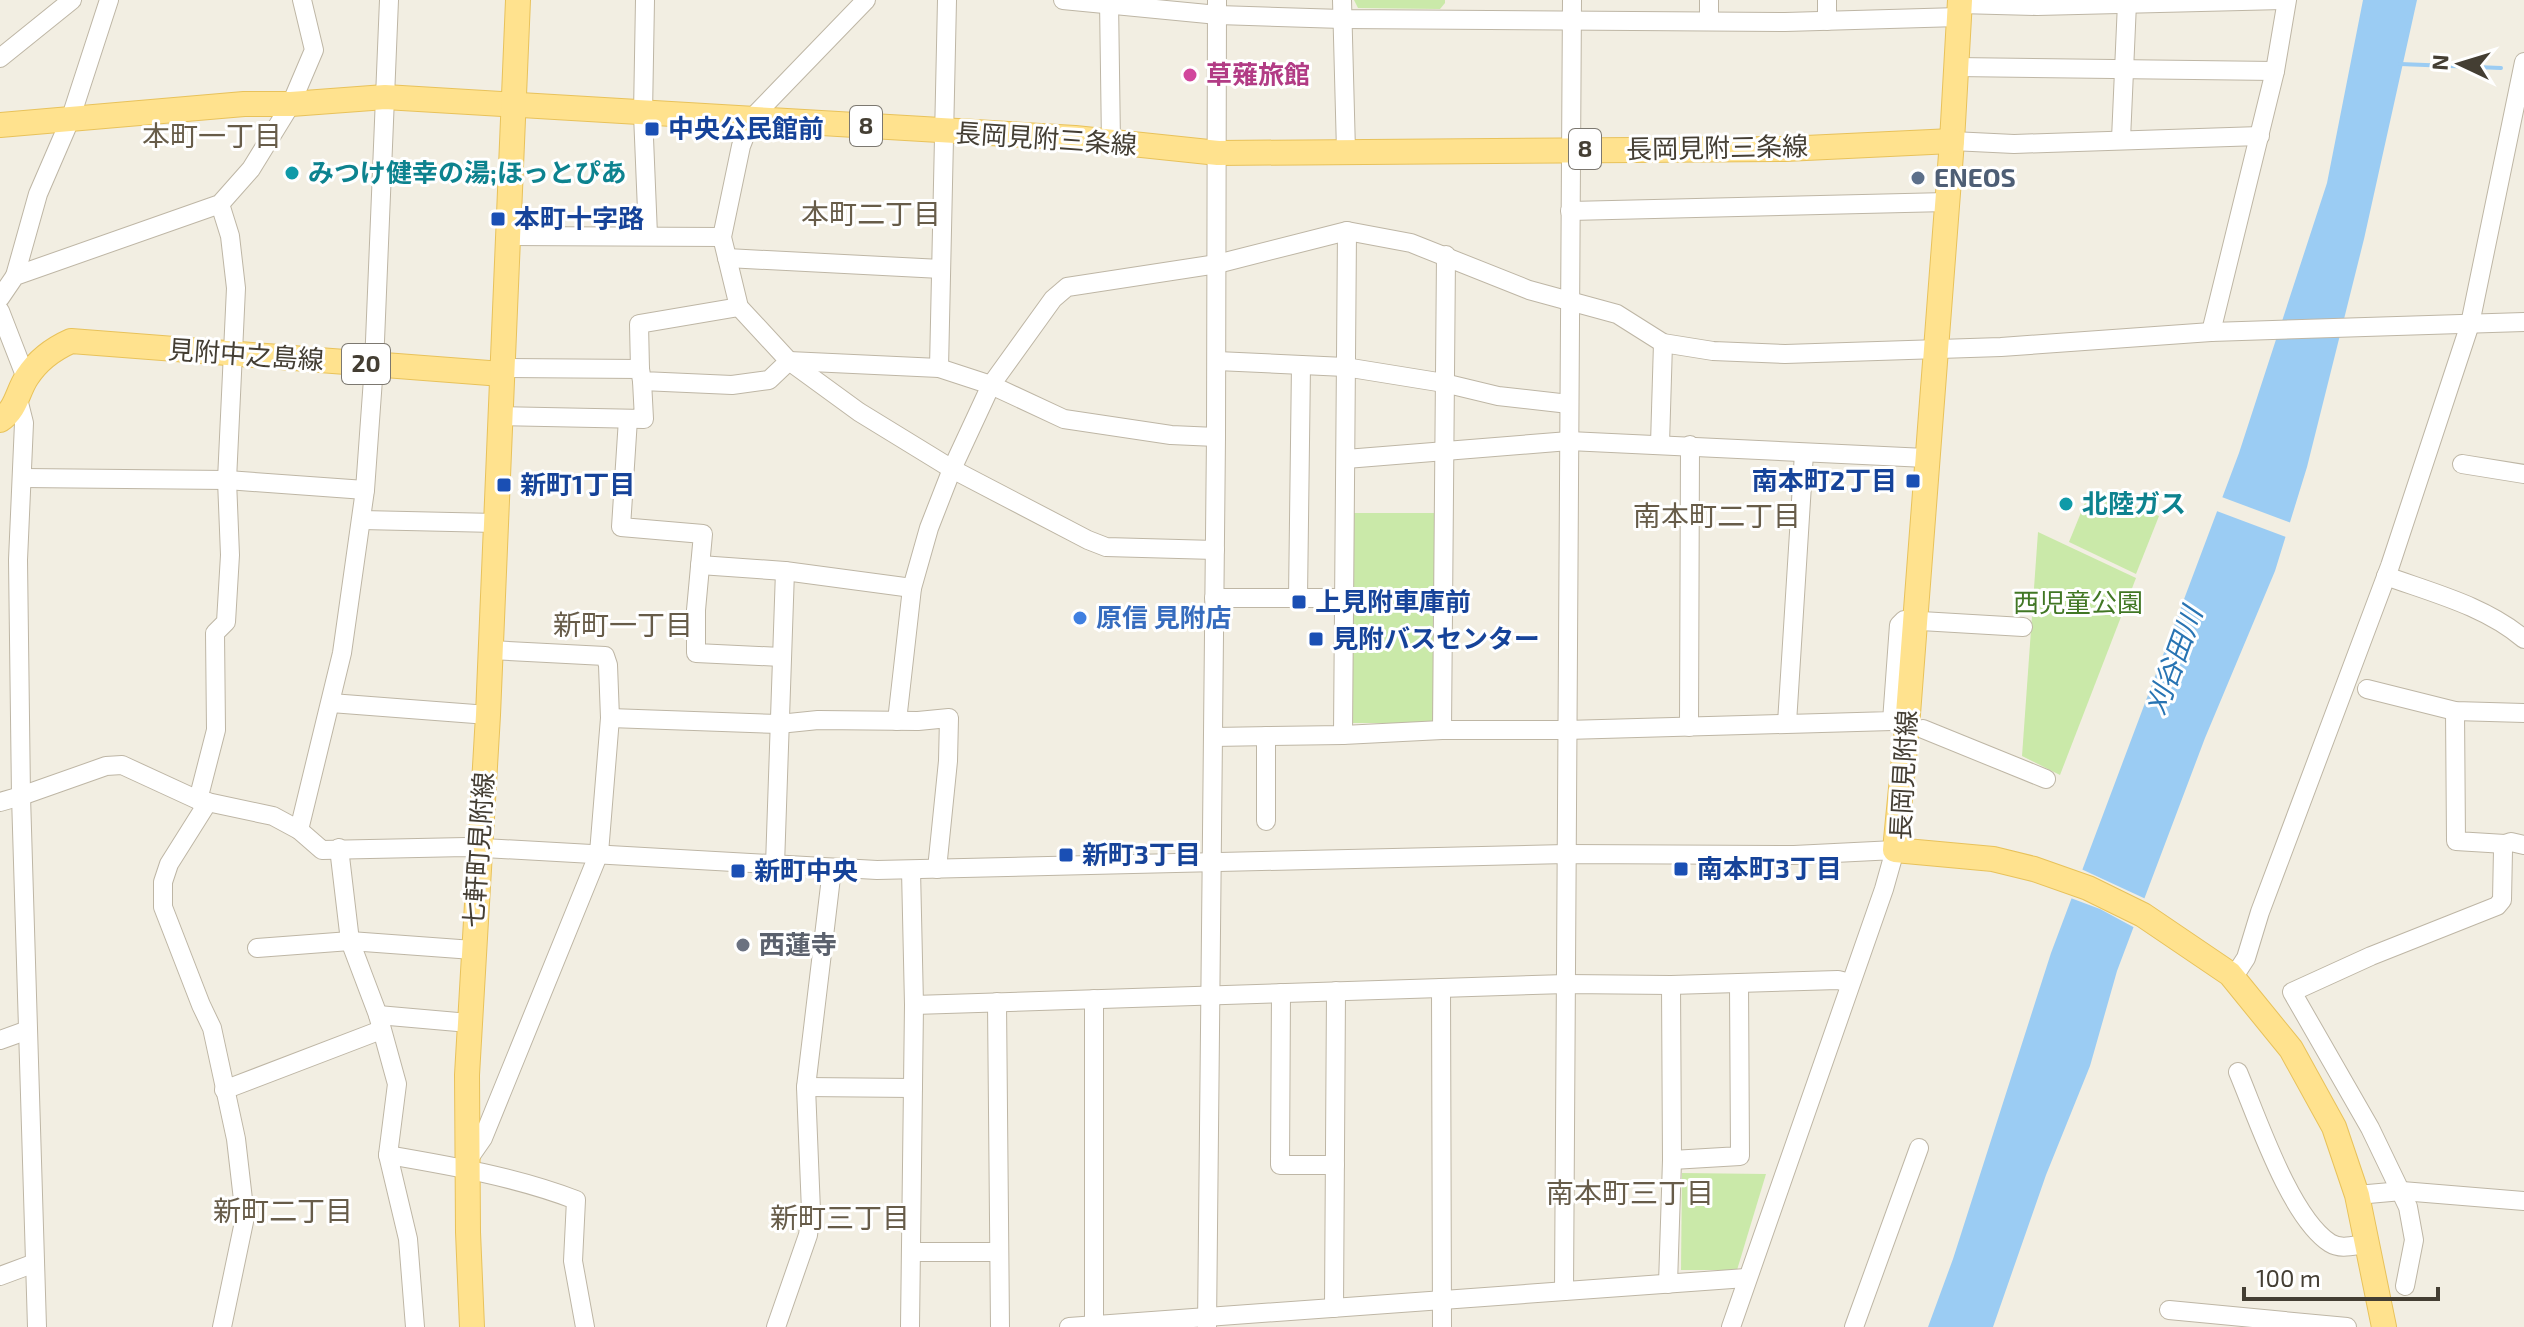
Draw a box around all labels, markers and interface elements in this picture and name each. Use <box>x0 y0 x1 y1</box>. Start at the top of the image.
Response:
north arrow <box>2420 24 2500 104</box>
text: N <box>2426 54 2453 71</box>
place label: 草薙旅館 <box>1206 58 1310 89</box>
marker: 草薙旅館 <box>1181 66 1199 84</box>
road number: 8 <box>850 106 882 146</box>
place label: 中央公民館前 <box>668 112 824 143</box>
street label: 長岡見附三条線 <box>954 116 1138 159</box>
district label: 本町一丁目 <box>142 118 282 152</box>
marker: 中央公民館前 <box>643 120 661 138</box>
road number: 8 <box>1569 129 1601 169</box>
street label: 長岡見附三条線 <box>1626 129 1808 164</box>
place label: みつけ健幸の湯;ほっとぴあ <box>308 156 627 187</box>
place label: ENEOS <box>1934 161 2016 192</box>
marker: みつけ健幸の湯;ほっとぴあ <box>283 164 301 182</box>
marker: ENEOS <box>1909 169 1927 187</box>
district label: 本町二丁目 <box>801 196 941 230</box>
place label: 本町十字路 <box>514 202 644 233</box>
marker: 本町十字路 <box>489 210 507 228</box>
street label: 見附中之島線 <box>167 333 325 374</box>
road number: 20 <box>342 344 390 384</box>
place label: 南本町2丁目 <box>1752 464 1897 495</box>
place label: 新町1丁目 <box>520 468 635 499</box>
marker: 南本町2丁目 <box>1904 472 1922 490</box>
marker: 新町1丁目 <box>495 476 513 494</box>
place label: 北陸ガス <box>2082 487 2186 518</box>
marker: 北陸ガス <box>2057 495 2075 513</box>
district label: 南本町二丁目 <box>1633 498 1801 532</box>
place label: 上見附車庫前 <box>1315 585 1471 616</box>
park label: 西児童公園 <box>2013 586 2143 617</box>
marker: 上見附車庫前 <box>1290 593 1308 611</box>
water label: 刈谷田川 <box>2138 599 2209 719</box>
place label: 原信 見附店 <box>1096 601 1232 632</box>
district label: 新町一丁目 <box>553 607 693 641</box>
marker: 原信 見附店 <box>1071 609 1089 627</box>
place label: 見附バスセンター <box>1332 622 1540 653</box>
marker: 見附バスセンター <box>1307 630 1325 648</box>
street label: 長岡見附線 <box>1884 709 1921 841</box>
street label: 七軒町見附線 <box>457 771 498 929</box>
place label: 新町3丁目 <box>1082 838 1201 869</box>
marker: 新町3丁目 <box>1057 846 1075 864</box>
place label: 南本町3丁目 <box>1697 852 1842 883</box>
place label: 新町中央 <box>754 854 858 885</box>
marker: 南本町3丁目 <box>1672 860 1690 878</box>
marker: 新町中央 <box>729 862 747 880</box>
place label: 西蓮寺 <box>759 928 837 959</box>
marker: 西蓮寺 <box>734 936 752 954</box>
district label: 南本町三丁目 <box>1546 1175 1714 1209</box>
district label: 新町二丁目 <box>213 1193 353 1227</box>
district label: 新町三丁目 <box>770 1200 910 1234</box>
scale bar <box>2244 1251 2438 1301</box>
text: 100 m <box>2256 1263 2321 1292</box>

